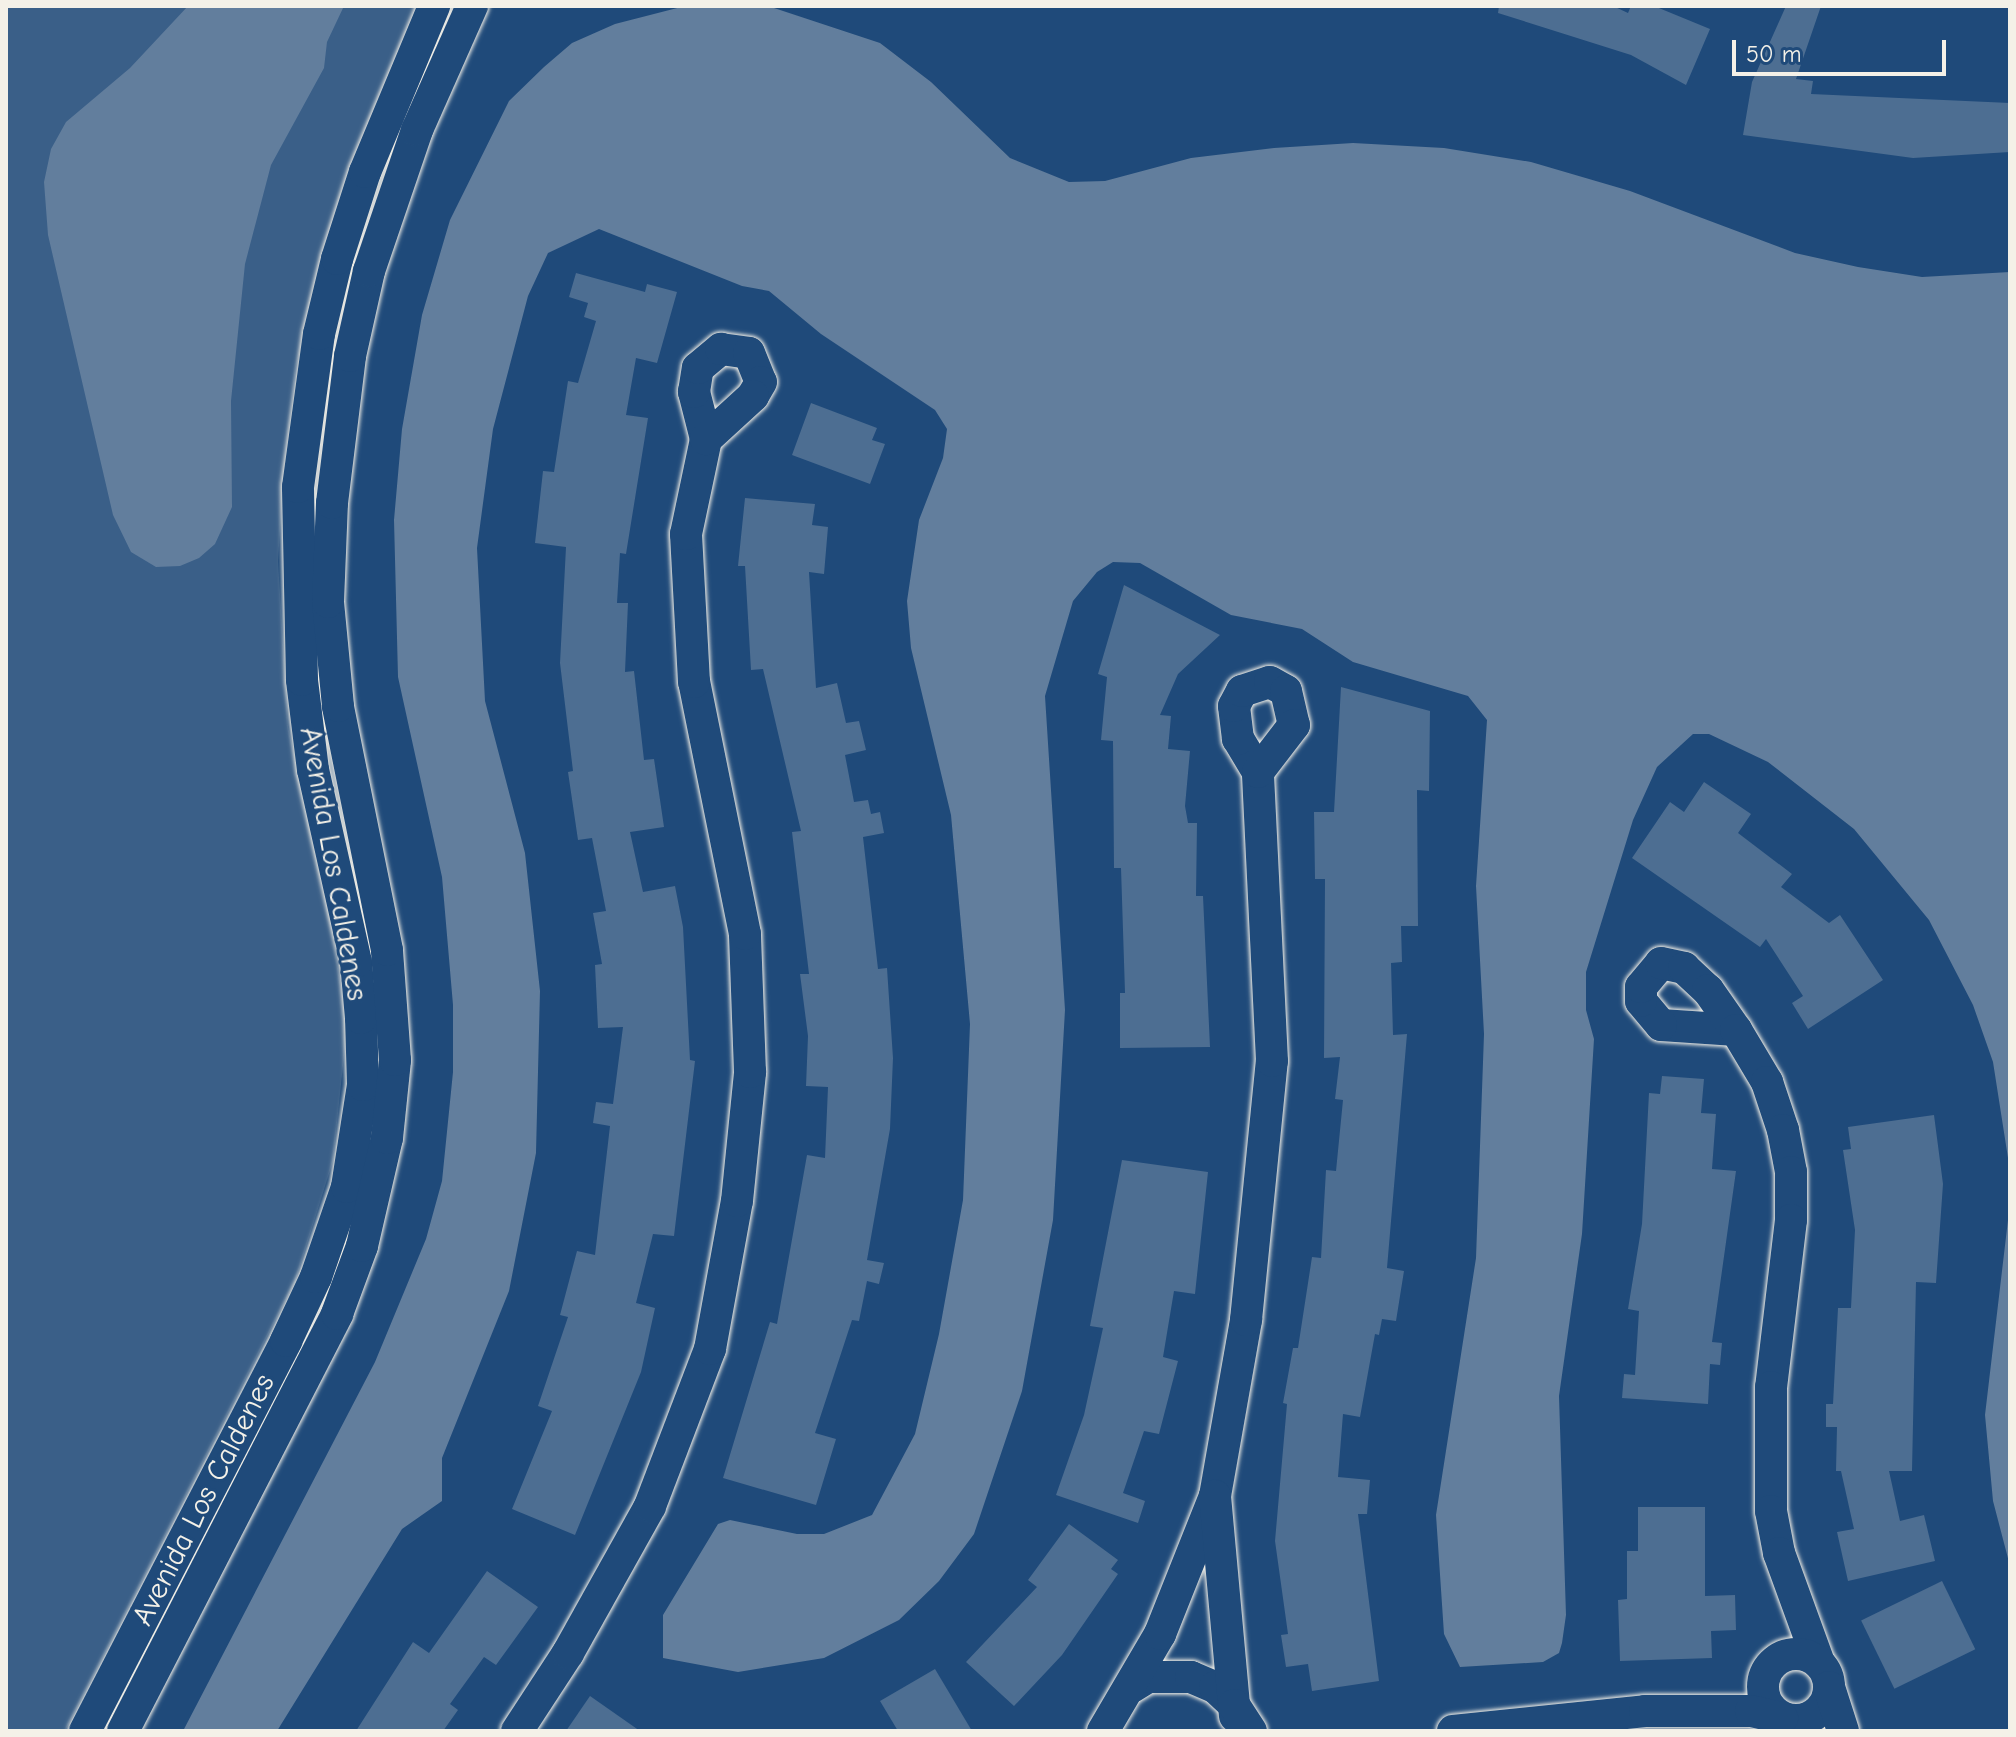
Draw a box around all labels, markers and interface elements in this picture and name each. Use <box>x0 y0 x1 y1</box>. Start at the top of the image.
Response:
scale bar <box>1736 24 1950 74</box>
text: 50 m <box>1746 40 1802 68</box>
street label: Avenida Los Caldenes <box>291 724 375 1004</box>
street label: Avenida Los Caldenes <box>125 1368 283 1632</box>

